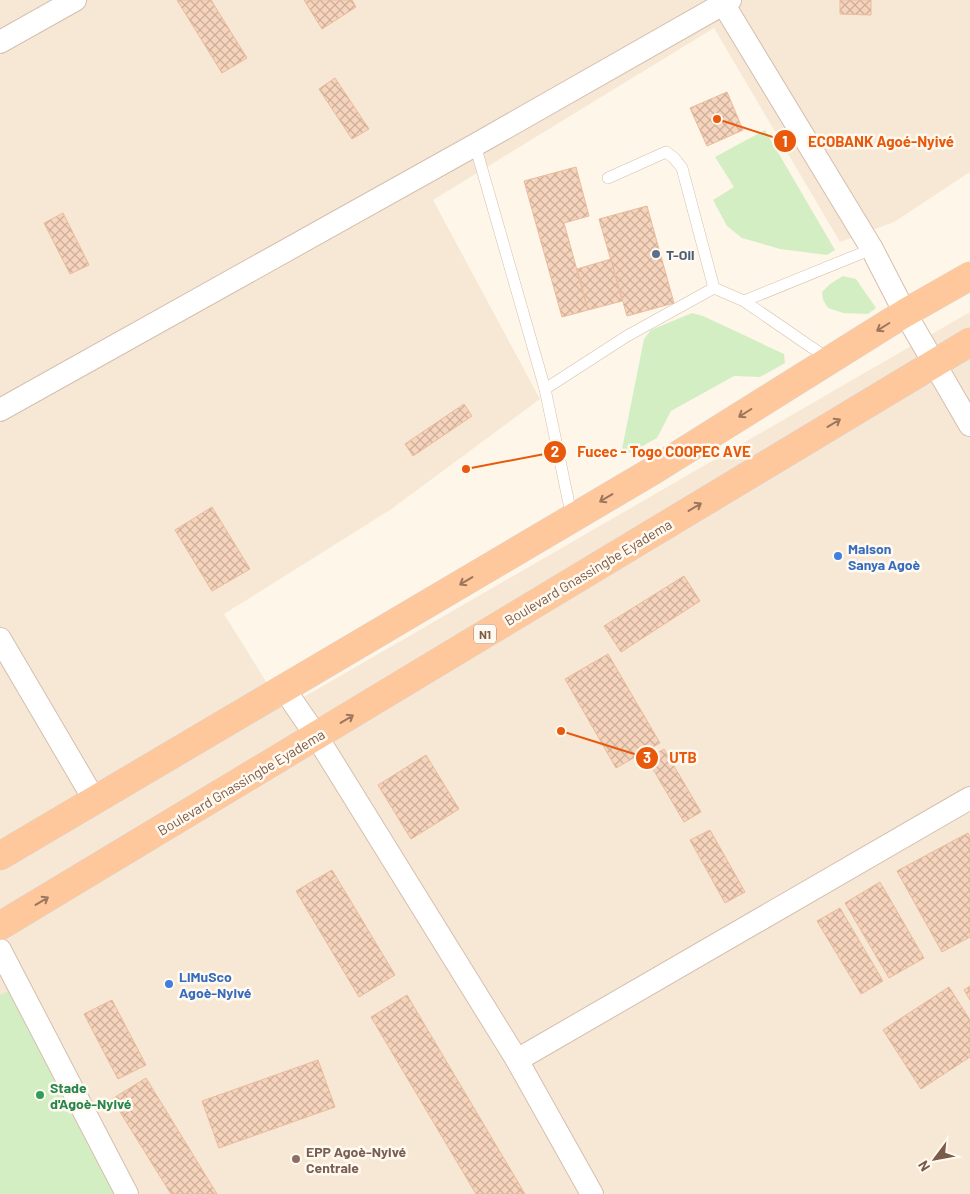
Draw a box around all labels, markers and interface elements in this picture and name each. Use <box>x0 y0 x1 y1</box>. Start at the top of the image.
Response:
callout: ECOBANK Agoé-Nyivé <box>773 126 963 156</box>
text: 1 <box>782 132 788 150</box>
text: ECOBANK Agoé-Nyivé <box>808 132 954 150</box>
place label: T-Oil <box>666 246 694 263</box>
marker: T-Oil <box>650 248 662 260</box>
one-way arrow <box>876 323 890 333</box>
one-way arrow <box>738 409 752 419</box>
one-way arrow <box>826 418 840 428</box>
callout: Fucec - Togo COOPEC AVE <box>542 437 761 467</box>
text: 2 <box>551 442 559 460</box>
text: Fucec - Togo COOPEC AVE <box>577 442 751 460</box>
one-way arrow <box>600 494 614 504</box>
one-way arrow <box>687 501 701 511</box>
street label: Boulevard Gnassingbe Eyadema <box>501 515 675 629</box>
place label: Maison Sanya Agoè <box>848 540 921 573</box>
marker: Maison Sanya Agoè <box>832 550 844 562</box>
one-way arrow <box>460 577 474 587</box>
road number: N1 <box>474 624 496 644</box>
one-way arrow <box>339 713 353 723</box>
street label: Boulevard Gnassingbe Eyadema <box>154 725 328 839</box>
callout: UTB <box>634 743 707 773</box>
text: 3 <box>643 748 651 766</box>
text: UTB <box>669 748 697 766</box>
one-way arrow <box>34 896 49 906</box>
place label: LiMuSco Agoè-Nyivé <box>179 968 252 1001</box>
marker: LiMuSco Agoè-Nyivé <box>163 978 175 990</box>
place label: Stade d'Agoè-Nyivé <box>50 1079 132 1112</box>
marker: Stade d'Agoè-Nyivé <box>34 1089 46 1101</box>
north arrow <box>910 1134 960 1184</box>
place label: EPP Agoè-Nyivé Centrale <box>306 1143 406 1176</box>
marker: EPP Agoè-Nyivé Centrale <box>290 1153 302 1165</box>
text: N <box>914 1158 933 1175</box>

